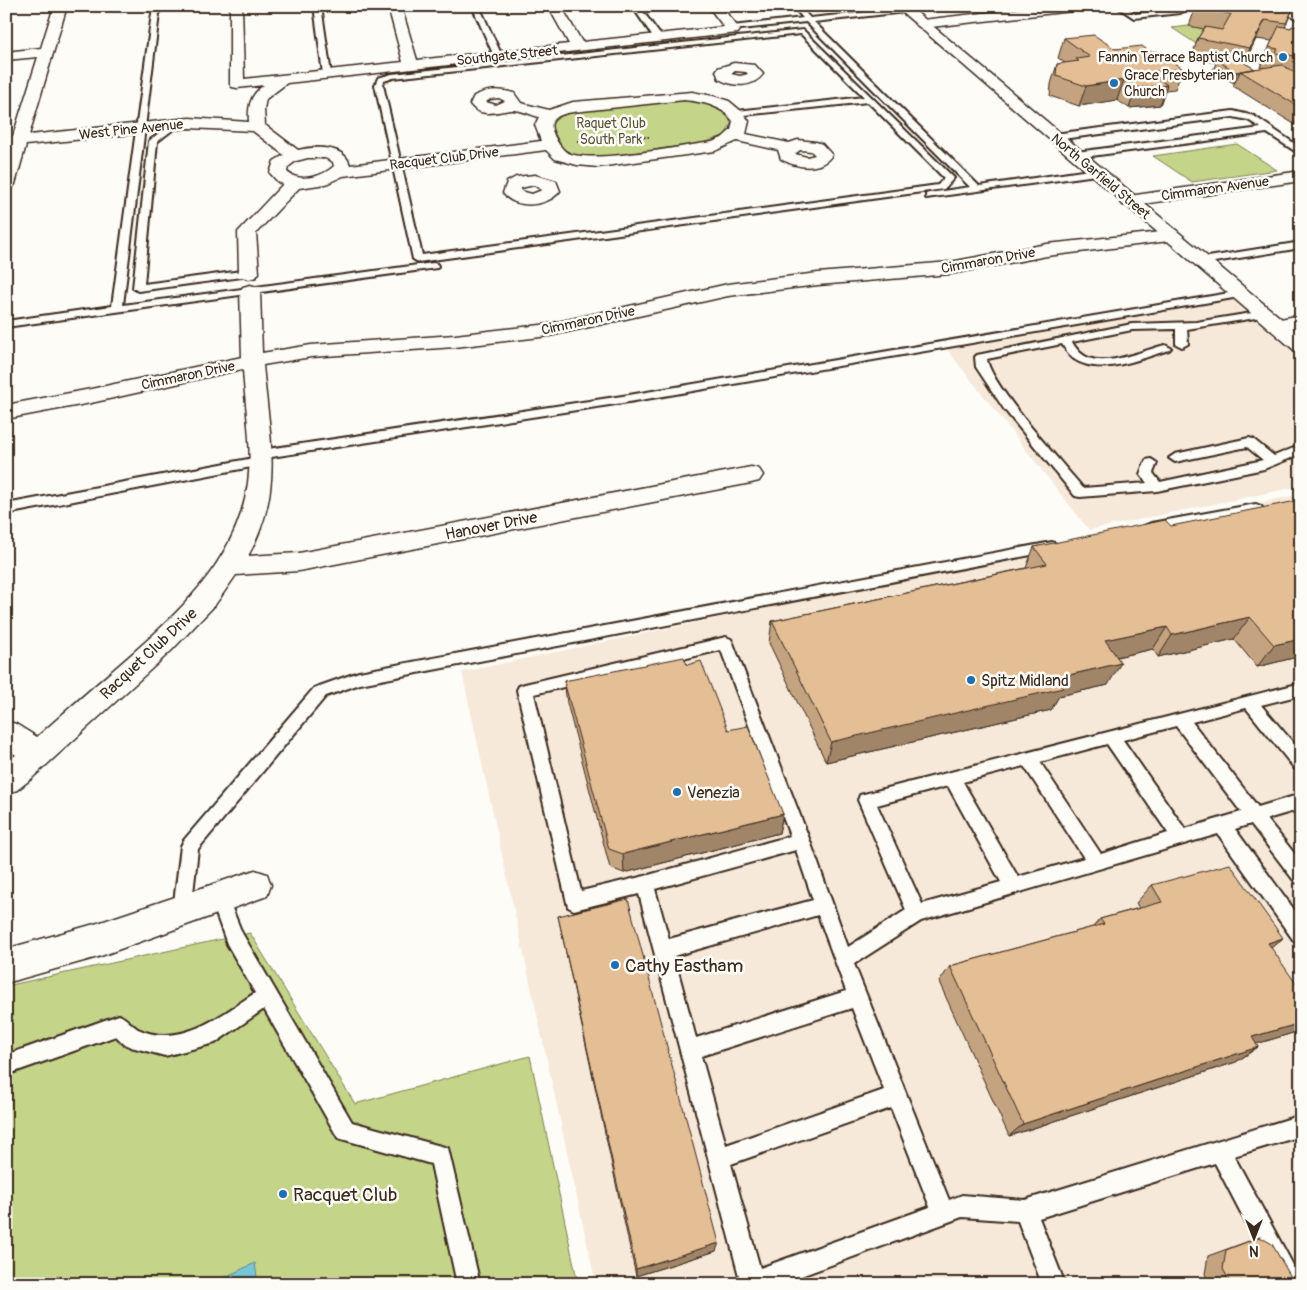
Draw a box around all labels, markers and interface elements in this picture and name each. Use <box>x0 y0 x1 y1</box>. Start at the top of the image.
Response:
street label: Southgate Street <box>456 42 559 69</box>
place label: Fannin Terrace Baptist Church <box>1098 49 1273 66</box>
marker: Fannin Terrace Baptist Church <box>1277 51 1289 63</box>
place label: Grace Presbyterian Church <box>1124 67 1234 100</box>
marker: Grace Presbyterian Church <box>1108 77 1120 89</box>
park label: Raquet Club South Park <box>576 115 646 148</box>
street label: West Pine Avenue <box>78 116 184 143</box>
street label: North Garfield Street <box>1048 130 1154 223</box>
street label: Racquet Club Drive <box>389 143 500 174</box>
street label: Cimmaron Avenue <box>1160 173 1270 204</box>
street label: Cimmaron Drive <box>940 244 1036 277</box>
street label: Cimmaron Drive <box>540 302 636 339</box>
street label: Cimmaron Drive <box>140 357 236 394</box>
street label: Hanover Drive <box>443 507 539 545</box>
street label: Racquet Club Drive <box>96 604 201 704</box>
place label: Spitz Midland <box>981 671 1069 691</box>
marker: Spitz Midland <box>965 674 977 686</box>
place label: Venezia <box>687 783 740 803</box>
marker: Venezia <box>671 786 683 798</box>
place label: Cathy Eastham <box>625 954 743 978</box>
marker: Cathy Eastham <box>609 959 621 971</box>
place label: Racquet Club <box>293 1183 397 1207</box>
marker: Racquet Club <box>277 1188 289 1200</box>
north arrow <box>1230 1212 1280 1262</box>
text: N <box>1249 1242 1259 1259</box>

